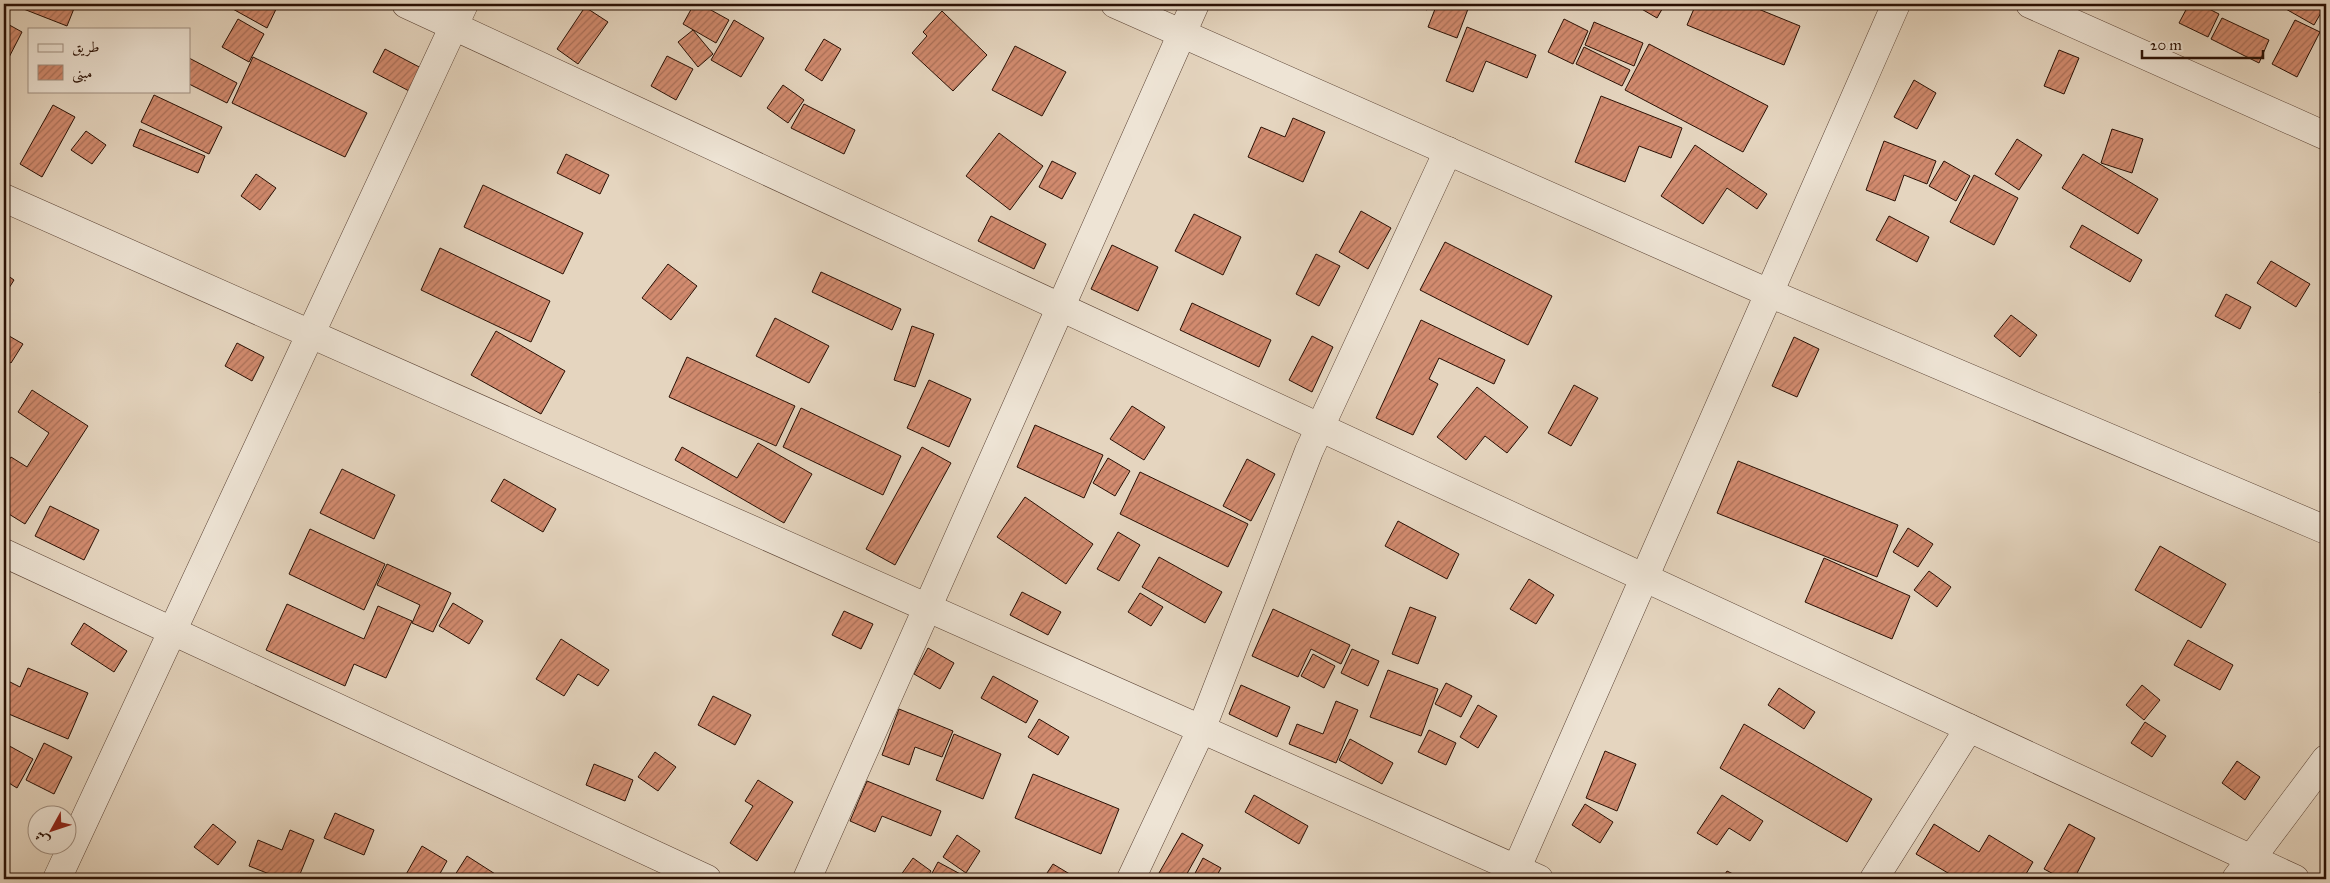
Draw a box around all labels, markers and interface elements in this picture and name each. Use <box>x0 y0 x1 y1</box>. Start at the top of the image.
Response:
legend <box>28 28 190 92</box>
scale bar <box>2142 28 2264 60</box>
text: 20 m <box>2150 36 2182 54</box>
text: طريق <box>72 38 99 57</box>
text: مبنى <box>72 64 92 84</box>
north arrow <box>28 806 78 856</box>
text: ش <box>31 827 53 849</box>

